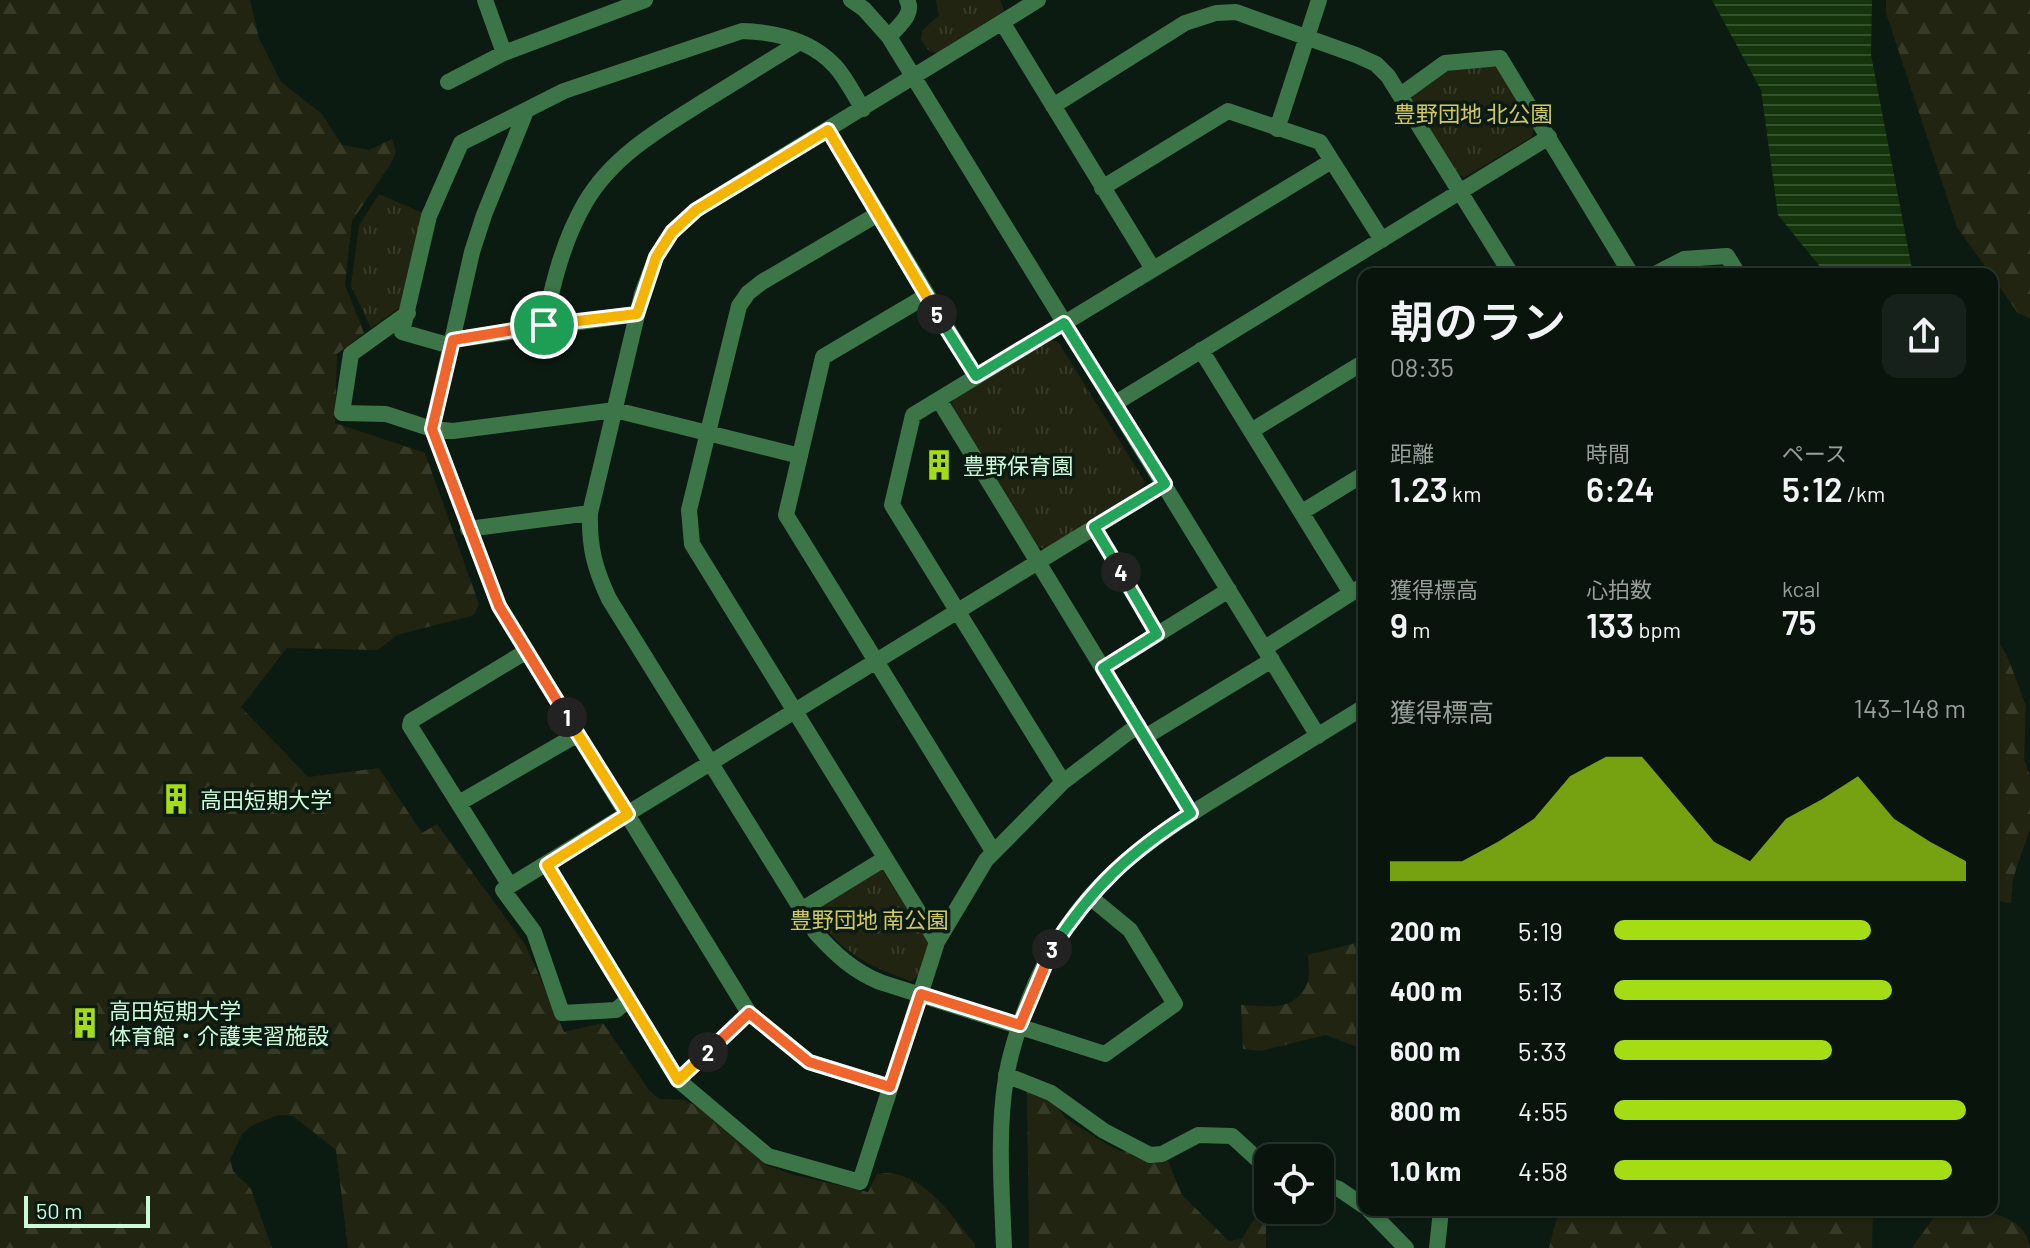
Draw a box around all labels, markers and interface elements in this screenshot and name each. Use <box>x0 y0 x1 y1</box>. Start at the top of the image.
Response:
park label: 豊野団地 北公園 <box>1394 100 1552 126</box>
pin <box>510 291 578 359</box>
pin: 5 <box>917 294 957 334</box>
text: 朝のラン <box>1390 294 1566 347</box>
button: share <box>1882 294 1966 378</box>
text: 5 <box>931 301 943 327</box>
icon: arrive <box>522 303 566 347</box>
text: 08:35 <box>1390 351 1454 382</box>
text: 距離 <box>1390 440 1434 466</box>
text: 時間 <box>1586 440 1630 466</box>
text: ペース <box>1782 440 1847 466</box>
building icon: 豊野保育園 <box>922 448 956 482</box>
place label: 豊野保育園 <box>963 452 1073 478</box>
text: 1.23 <box>1390 468 1448 509</box>
text: 6:24 <box>1586 468 1655 509</box>
text: 5:12 <box>1782 468 1843 509</box>
text: km <box>1448 480 1481 506</box>
text: /km <box>1843 480 1885 506</box>
pin: 4 <box>1101 552 1141 592</box>
text: 4 <box>1114 559 1128 585</box>
text: kcal <box>1782 575 1820 601</box>
text: 獲得標高 <box>1390 576 1478 602</box>
text: 心拍数 <box>1586 576 1652 602</box>
text: 75 <box>1782 601 1817 642</box>
text: 9 <box>1390 604 1408 645</box>
text: 133 <box>1586 604 1634 645</box>
text: m <box>1408 616 1431 642</box>
text: bpm <box>1634 616 1681 642</box>
text: 143–148 m <box>1854 692 1966 723</box>
text: 獲得標高 <box>1390 696 1494 727</box>
pin: 1 <box>547 697 587 737</box>
text: 1 <box>563 704 571 730</box>
building icon: 高田短期大学 <box>159 782 193 816</box>
place label: 高田短期大学 <box>200 786 332 812</box>
park label: 豊野団地 南公園 <box>790 906 948 932</box>
text: 200 m <box>1390 915 1461 946</box>
text: 5:19 <box>1518 915 1563 946</box>
pin: 3 <box>1032 929 1072 969</box>
text: 3 <box>1046 936 1058 962</box>
text: 400 m <box>1390 975 1462 1006</box>
text: 5:13 <box>1518 975 1563 1006</box>
place label: 高田短期大学 体育館・介護実習施設 <box>109 997 329 1048</box>
building icon: 高田短期大学 体育館・介護実習施設 <box>68 1006 102 1040</box>
pin: 2 <box>688 1032 728 1072</box>
text: 600 m <box>1390 1035 1461 1066</box>
text: 5:33 <box>1518 1035 1567 1066</box>
text: 2 <box>702 1039 714 1065</box>
text: 800 m <box>1390 1095 1461 1126</box>
text: 4:55 <box>1518 1095 1568 1126</box>
map controls <box>1254 1144 1334 1224</box>
button: locate <box>1254 1144 1334 1224</box>
text: 1.0 km <box>1390 1155 1461 1186</box>
text: 4:58 <box>1518 1155 1568 1186</box>
scale bar <box>24 1192 150 1228</box>
text: 50 m <box>36 1197 82 1223</box>

